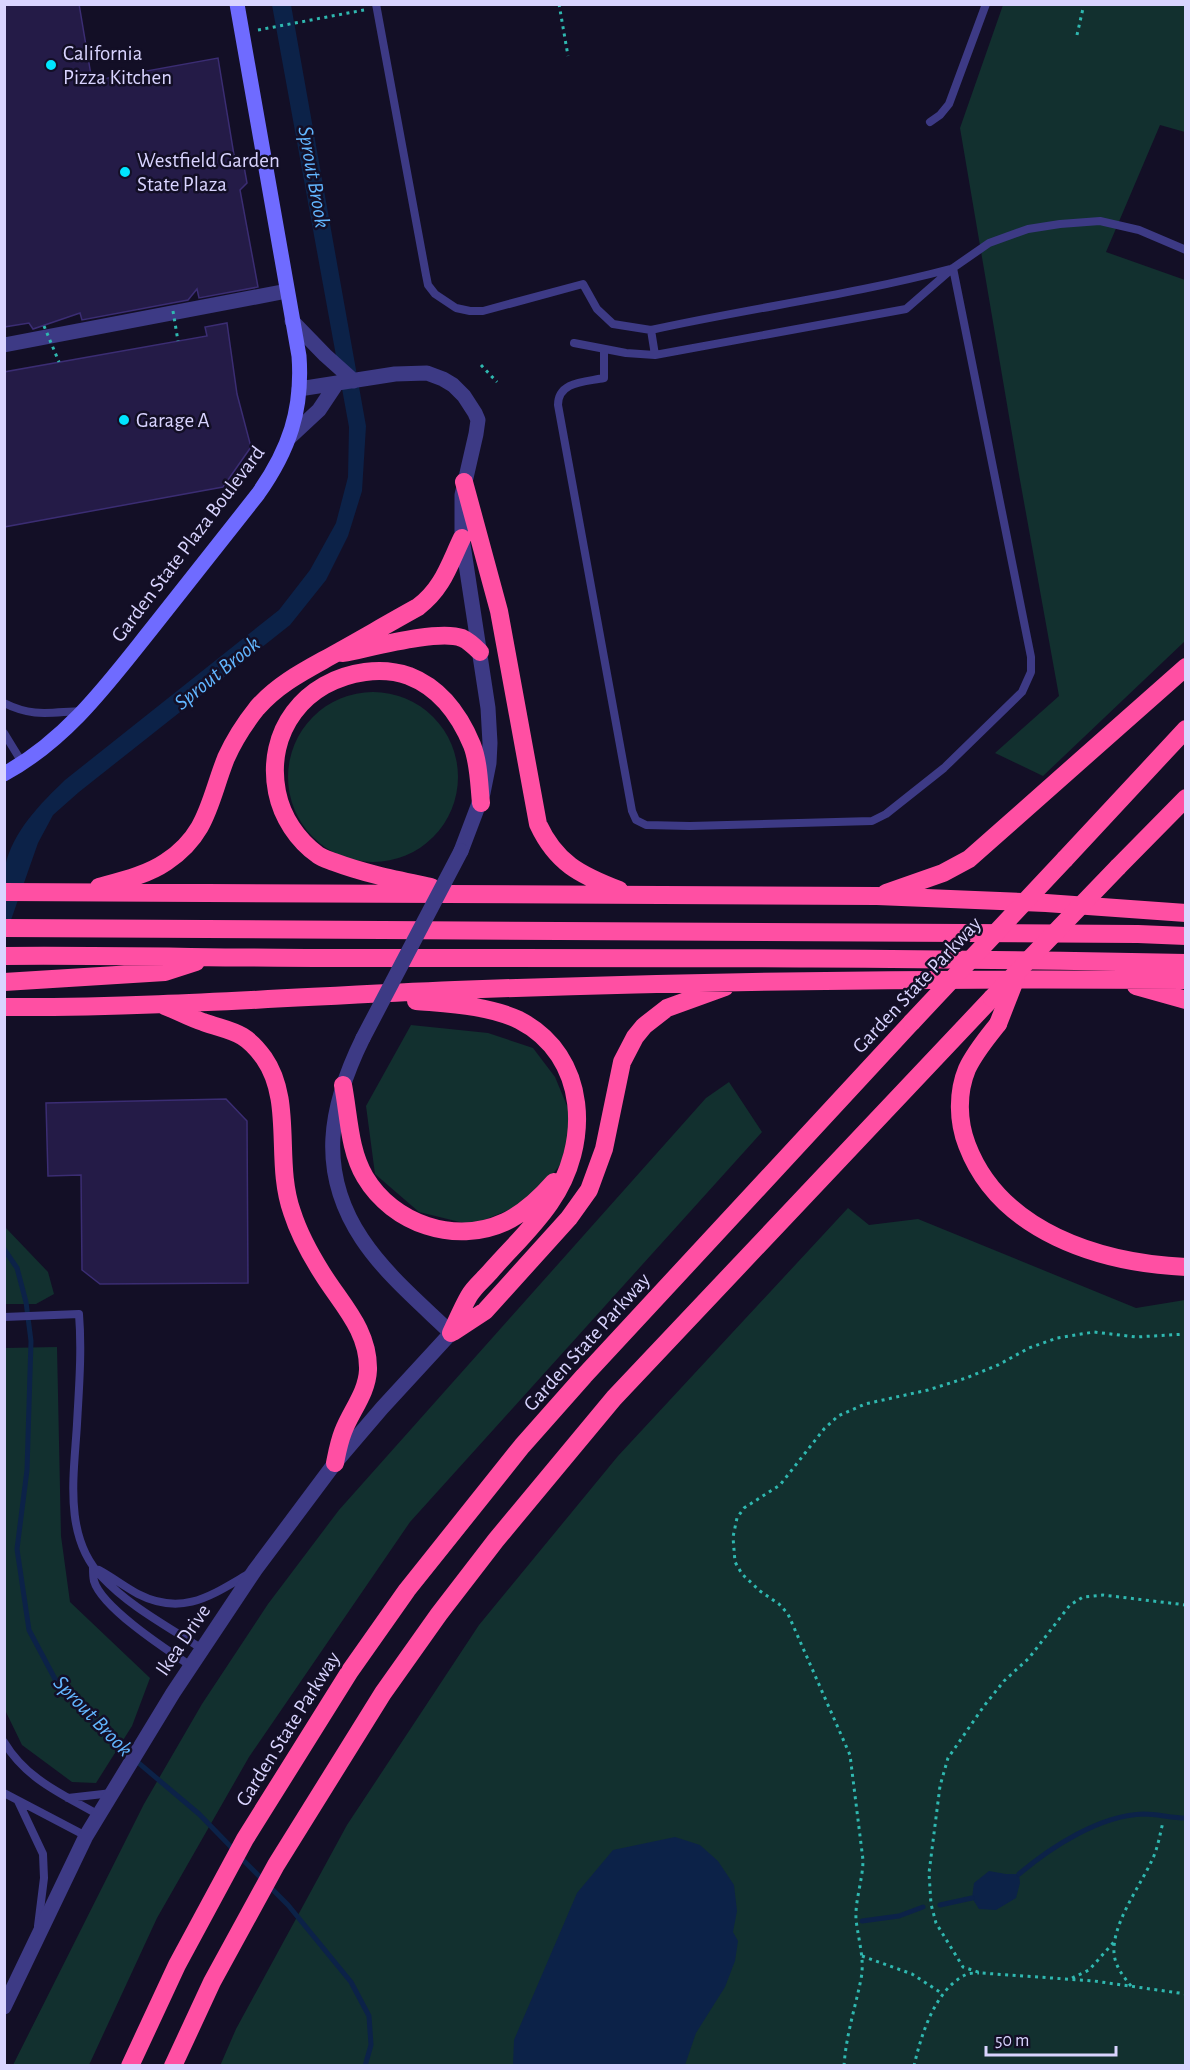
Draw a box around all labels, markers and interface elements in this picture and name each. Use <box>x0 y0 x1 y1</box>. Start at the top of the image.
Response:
place label: California Pizza Kitchen <box>63 43 172 88</box>
marker: California Pizza Kitchen <box>44 58 58 72</box>
water label: Sprout Brook <box>293 124 334 230</box>
place label: Westfield Garden State Plaza <box>137 150 280 195</box>
marker: Westfield Garden State Plaza <box>118 165 132 179</box>
place label: Garage A <box>136 410 210 431</box>
marker: Garage A <box>117 413 131 427</box>
street label: Garden State Plaza Boulevard <box>108 442 269 646</box>
water label: Sprout Brook <box>170 632 265 715</box>
street label: Garden State Parkway <box>849 913 985 1057</box>
street label: Garden State Parkway <box>520 1269 654 1415</box>
street label: Ikea Drive <box>152 1600 214 1680</box>
street label: Garden State Parkway <box>232 1648 344 1810</box>
water label: Sprout Brook <box>49 1671 137 1761</box>
scale bar <box>986 2019 1116 2057</box>
text: 50 m <box>995 2032 1029 2050</box>

